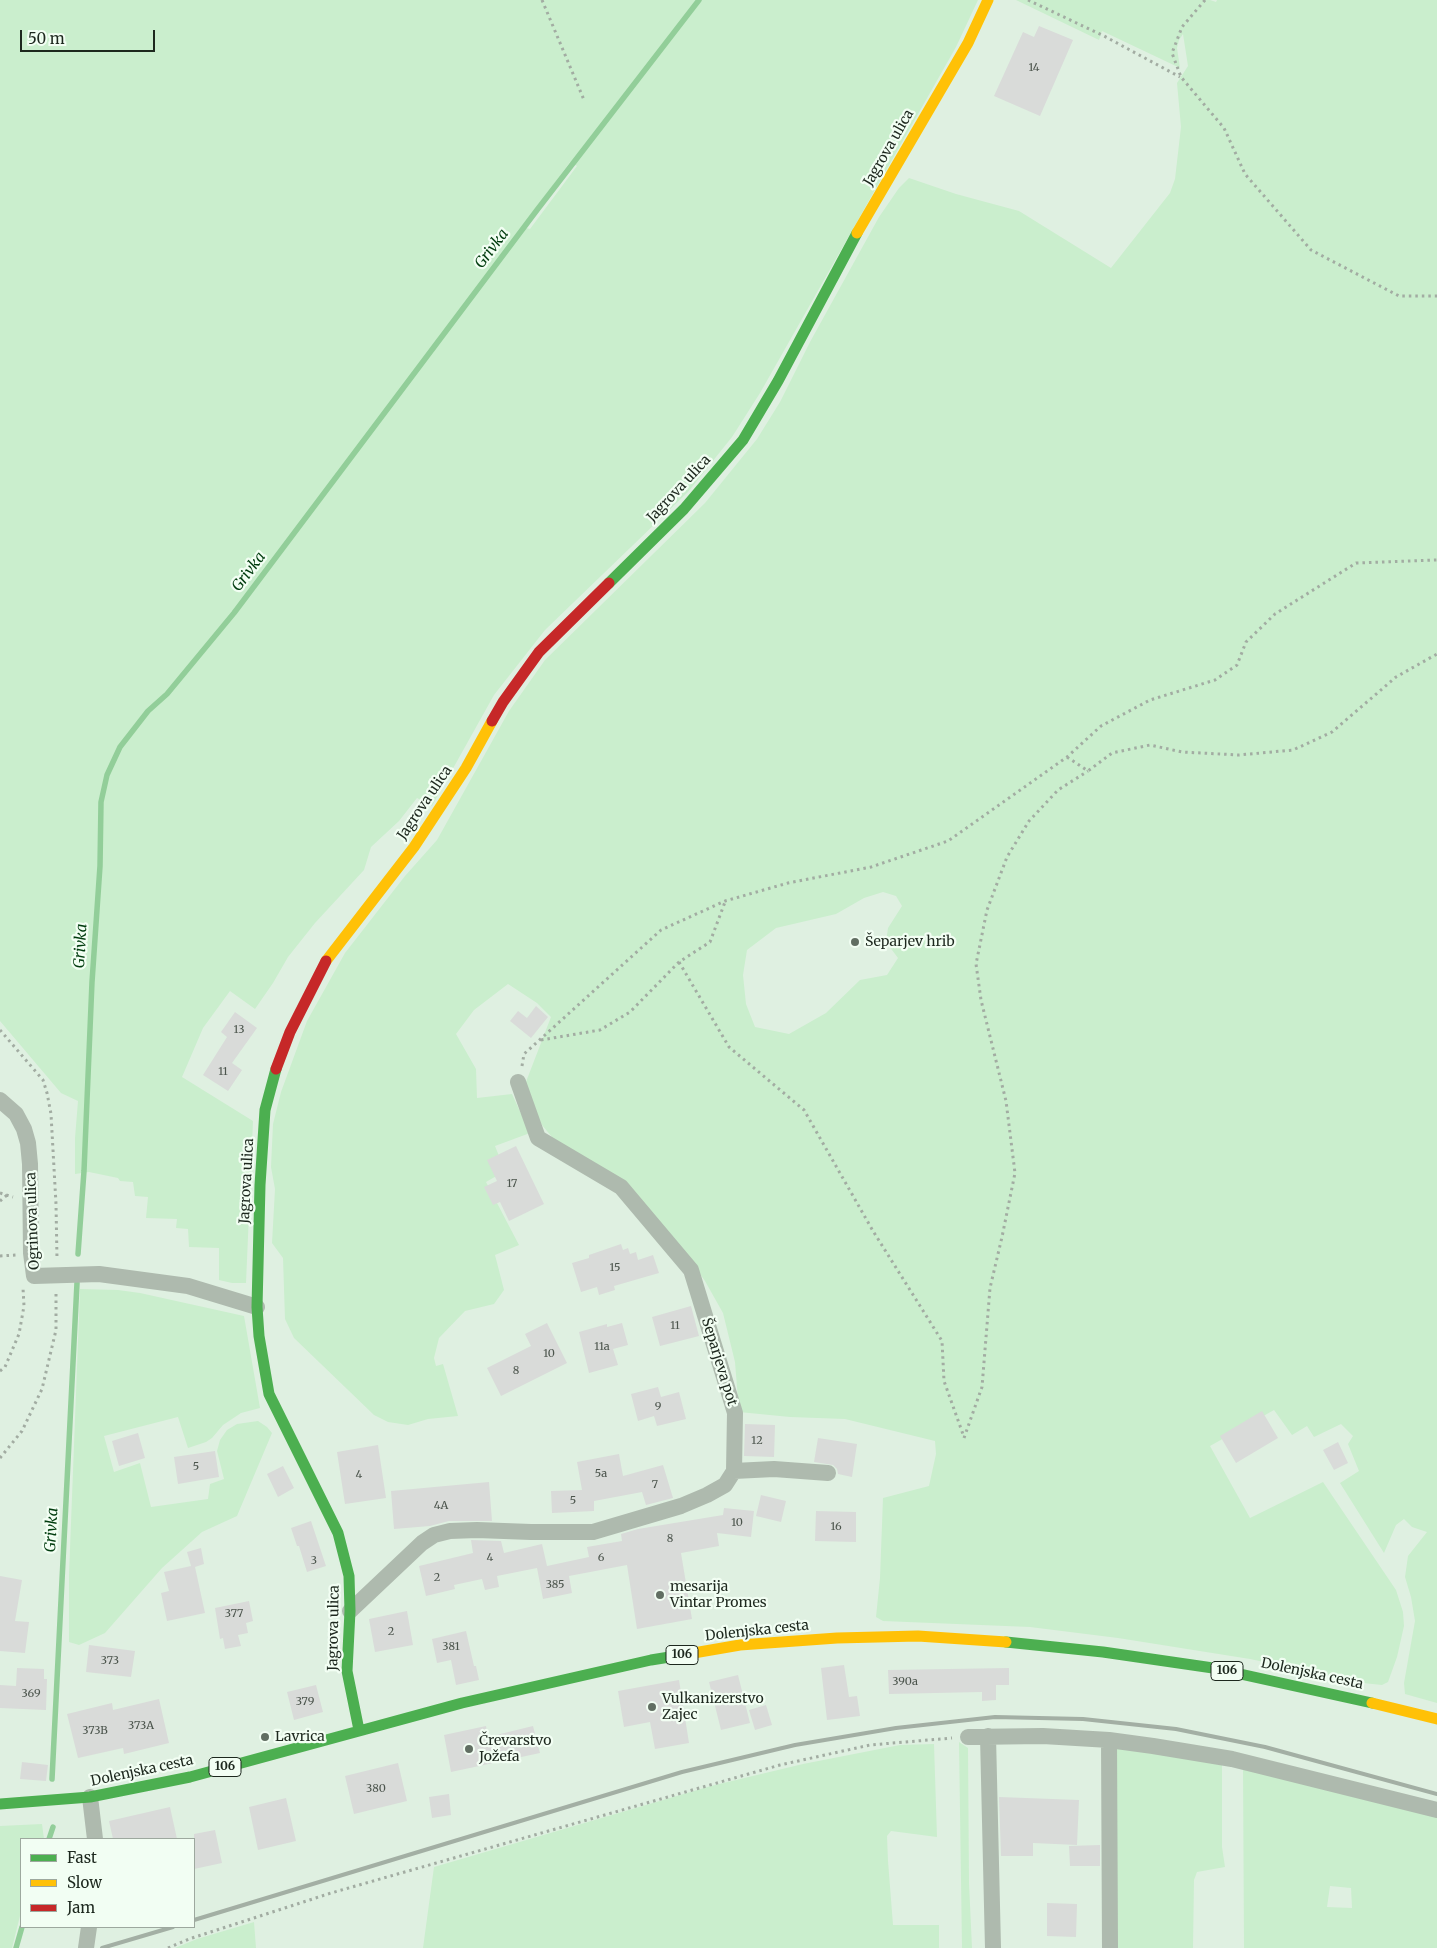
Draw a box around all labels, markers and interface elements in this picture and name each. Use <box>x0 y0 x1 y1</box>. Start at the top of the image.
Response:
scale bar <box>22 20 158 52</box>
text: 50 m <box>28 29 65 48</box>
house number: 14 <box>1028 61 1040 75</box>
street label: Jagrova ulica <box>860 107 918 189</box>
water label: Grivka <box>471 226 513 272</box>
street label: Jagrova ulica <box>644 452 714 526</box>
water label: Grivka <box>228 549 270 595</box>
street label: Jagrova ulica <box>394 763 456 843</box>
water label: Grivka <box>71 923 91 969</box>
place label: Šeparjev hrib <box>865 934 955 950</box>
marker: Šeparjev hrib <box>849 936 861 948</box>
house number: 13 <box>234 1023 244 1037</box>
house number: 11 <box>218 1065 228 1079</box>
street label: Jagrova ulica <box>236 1138 258 1224</box>
street label: Ogrinova ulica <box>23 1172 43 1270</box>
house number: 17 <box>507 1177 517 1191</box>
house number: 15 <box>609 1261 621 1275</box>
street label: Šeparjeva pot <box>698 1316 740 1408</box>
house number: 11 <box>670 1319 680 1333</box>
house number: 11a <box>594 1340 610 1354</box>
house number: 10 <box>543 1347 555 1361</box>
house number: 8 <box>513 1364 519 1378</box>
house number: 9 <box>655 1400 661 1414</box>
house number: 12 <box>751 1434 763 1448</box>
house number: 5 <box>193 1460 199 1474</box>
house number: 5a <box>595 1467 607 1481</box>
house number: 4 <box>356 1468 362 1482</box>
house number: 7 <box>652 1478 658 1492</box>
house number: 5 <box>570 1494 576 1508</box>
house number: 4A <box>434 1499 448 1513</box>
water label: Grivka <box>42 1507 62 1553</box>
house number: 10 <box>731 1516 743 1530</box>
house number: 16 <box>830 1520 842 1534</box>
house number: 8 <box>667 1532 673 1546</box>
house number: 4 <box>487 1551 493 1565</box>
house number: 6 <box>598 1551 604 1565</box>
house number: 3 <box>311 1554 317 1568</box>
house number: 2 <box>434 1571 440 1585</box>
house number: 385 <box>546 1578 564 1592</box>
place label: mesarija Vintar Promes <box>670 1579 767 1611</box>
street label: Jagrova ulica <box>325 1585 343 1671</box>
marker: mesarija Vintar Promes <box>654 1589 666 1601</box>
house number: 377 <box>225 1607 243 1621</box>
street label: Dolenjska cesta <box>704 1617 810 1645</box>
house number: 2 <box>388 1625 394 1639</box>
house number: 381 <box>442 1640 460 1654</box>
road number: 106 <box>666 1646 698 1664</box>
house number: 373 <box>101 1654 119 1668</box>
street label: Dolenjska cesta <box>1259 1655 1365 1693</box>
road number: 106 <box>1211 1662 1243 1680</box>
house number: 390a <box>892 1675 918 1689</box>
house number: 369 <box>21 1687 41 1701</box>
place label: Vulkanizerstvo Zajec <box>662 1691 764 1724</box>
house number: 379 <box>296 1695 314 1709</box>
marker: Vulkanizerstvo Zajec <box>646 1701 658 1713</box>
house number: 373A <box>128 1719 154 1733</box>
house number: 373B <box>82 1724 108 1738</box>
place label: Lavrica <box>275 1729 325 1745</box>
marker: Lavrica <box>259 1731 271 1743</box>
place label: Črevarstvo Jožefa <box>479 1733 551 1765</box>
marker: Črevarstvo Jožefa <box>463 1743 475 1755</box>
street label: Dolenjska cesta <box>89 1752 195 1790</box>
road number: 106 <box>209 1758 241 1776</box>
house number: 380 <box>366 1782 386 1796</box>
legend <box>20 1838 195 1928</box>
text: Fast <box>67 1848 97 1867</box>
text: Slow <box>67 1873 102 1892</box>
text: Jam <box>67 1898 95 1917</box>

